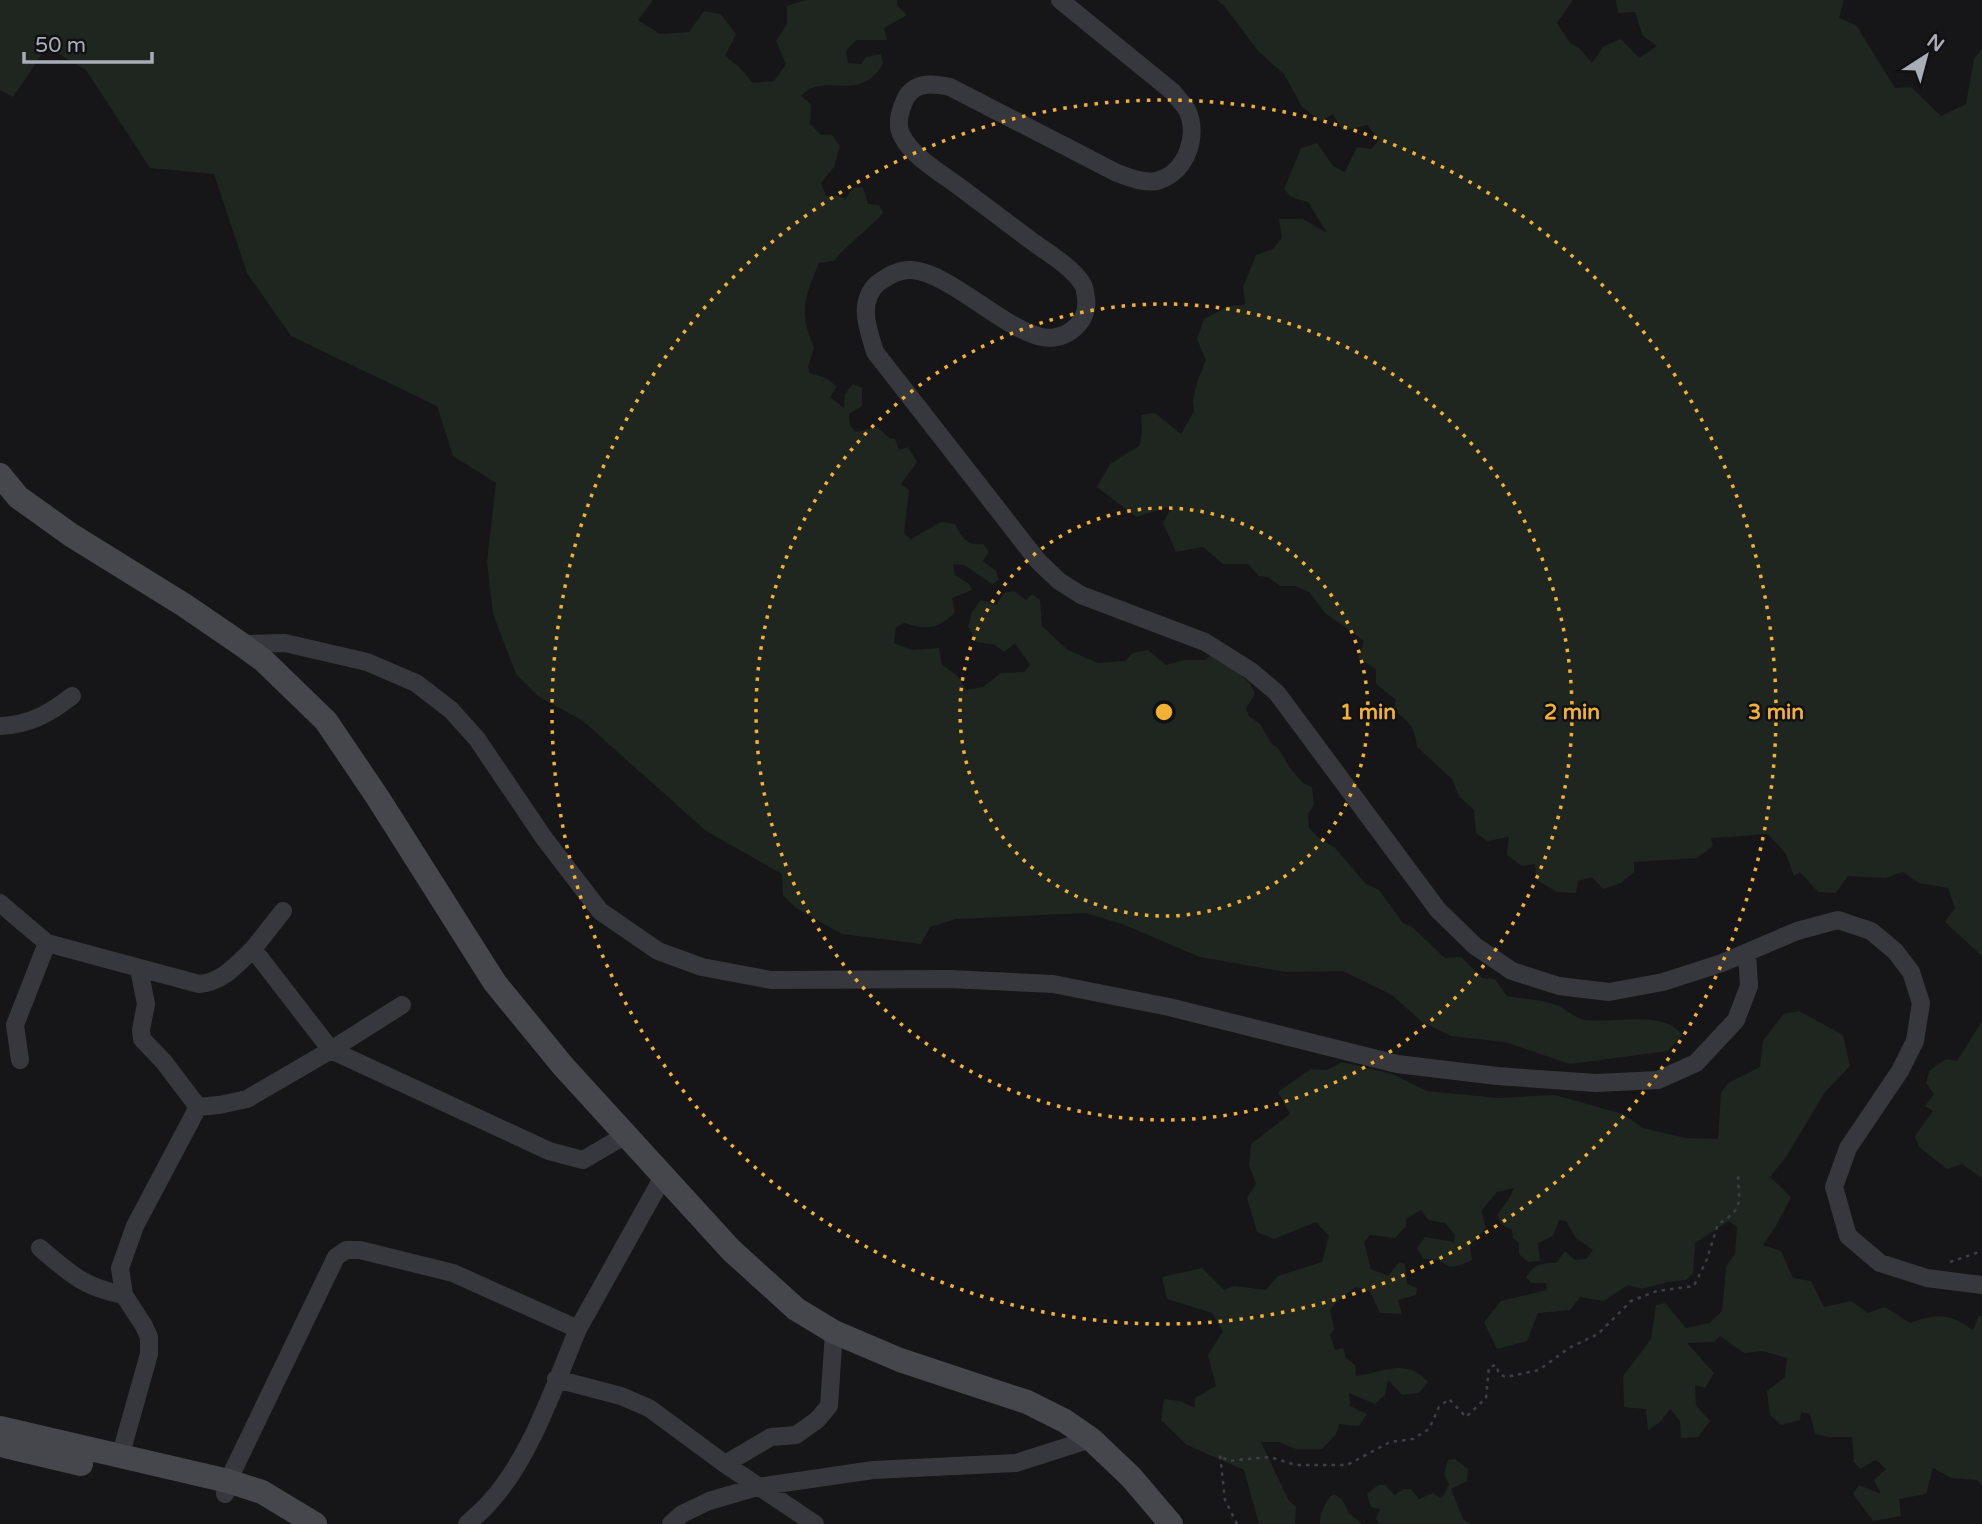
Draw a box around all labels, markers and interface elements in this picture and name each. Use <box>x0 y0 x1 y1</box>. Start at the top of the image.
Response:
scale bar <box>24 21 152 65</box>
north arrow <box>1891 21 1961 91</box>
text: N <box>1923 30 1948 56</box>
text: 50 m <box>35 33 86 58</box>
centre of rings <box>1152 700 1176 724</box>
text: 1 min <box>1340 700 1396 725</box>
text: 2 min <box>1544 700 1600 725</box>
text: 3 min <box>1748 700 1804 725</box>

